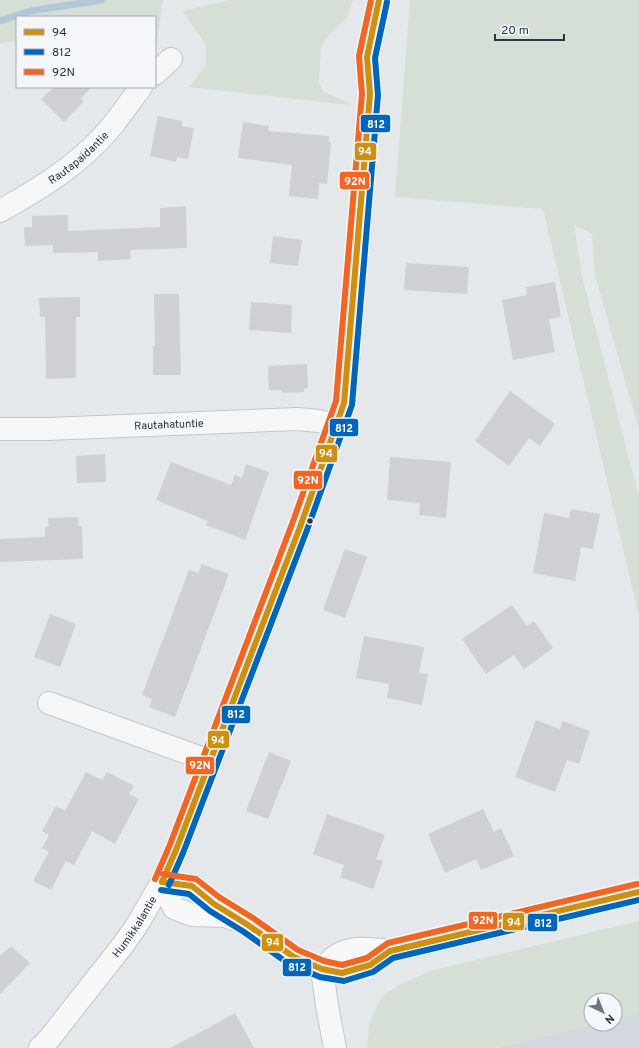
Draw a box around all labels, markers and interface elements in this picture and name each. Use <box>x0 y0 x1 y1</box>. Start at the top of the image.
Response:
legend <box>16 16 156 88</box>
scale bar <box>495 16 564 42</box>
text: 20 m <box>501 23 529 39</box>
text: 94 <box>52 25 67 41</box>
text: 812 <box>52 45 71 61</box>
text: 92N <box>52 65 75 81</box>
line badge: 812 <box>360 114 391 133</box>
text: 812 <box>367 118 385 132</box>
street label: Rautapaidantie <box>46 129 112 188</box>
line badge: 94 <box>354 142 377 161</box>
text: 94 <box>358 145 372 159</box>
line badge: 92N <box>339 171 370 190</box>
text: 92N <box>344 175 366 189</box>
street label: Rautahatuntie <box>134 417 204 434</box>
line badge: 812 <box>329 418 359 437</box>
text: 812 <box>335 422 353 436</box>
line badge: 94 <box>315 444 338 463</box>
text: 94 <box>319 447 333 461</box>
line badge: 92N <box>293 470 323 490</box>
text: 92N <box>297 474 319 488</box>
unlabelled marker <box>305 516 315 526</box>
line badge: 812 <box>221 705 251 724</box>
text: 812 <box>227 708 245 722</box>
line badge: 94 <box>207 730 230 749</box>
text: 94 <box>211 734 225 748</box>
line badge: 92N <box>185 756 215 775</box>
text: 92N <box>189 759 211 773</box>
street label: Humikkalantie <box>110 894 160 961</box>
line badge: 92N <box>468 911 498 930</box>
line badge: 94 <box>502 912 525 931</box>
line badge: 812 <box>527 913 558 932</box>
text: 92N <box>472 914 494 928</box>
text: 94 <box>507 916 521 930</box>
text: 812 <box>534 917 552 931</box>
line badge: 94 <box>261 933 284 952</box>
text: 94 <box>266 936 280 950</box>
line badge: 812 <box>282 958 312 977</box>
text: 812 <box>288 961 306 975</box>
north arrow <box>583 992 623 1032</box>
text: N <box>601 1011 617 1026</box>

